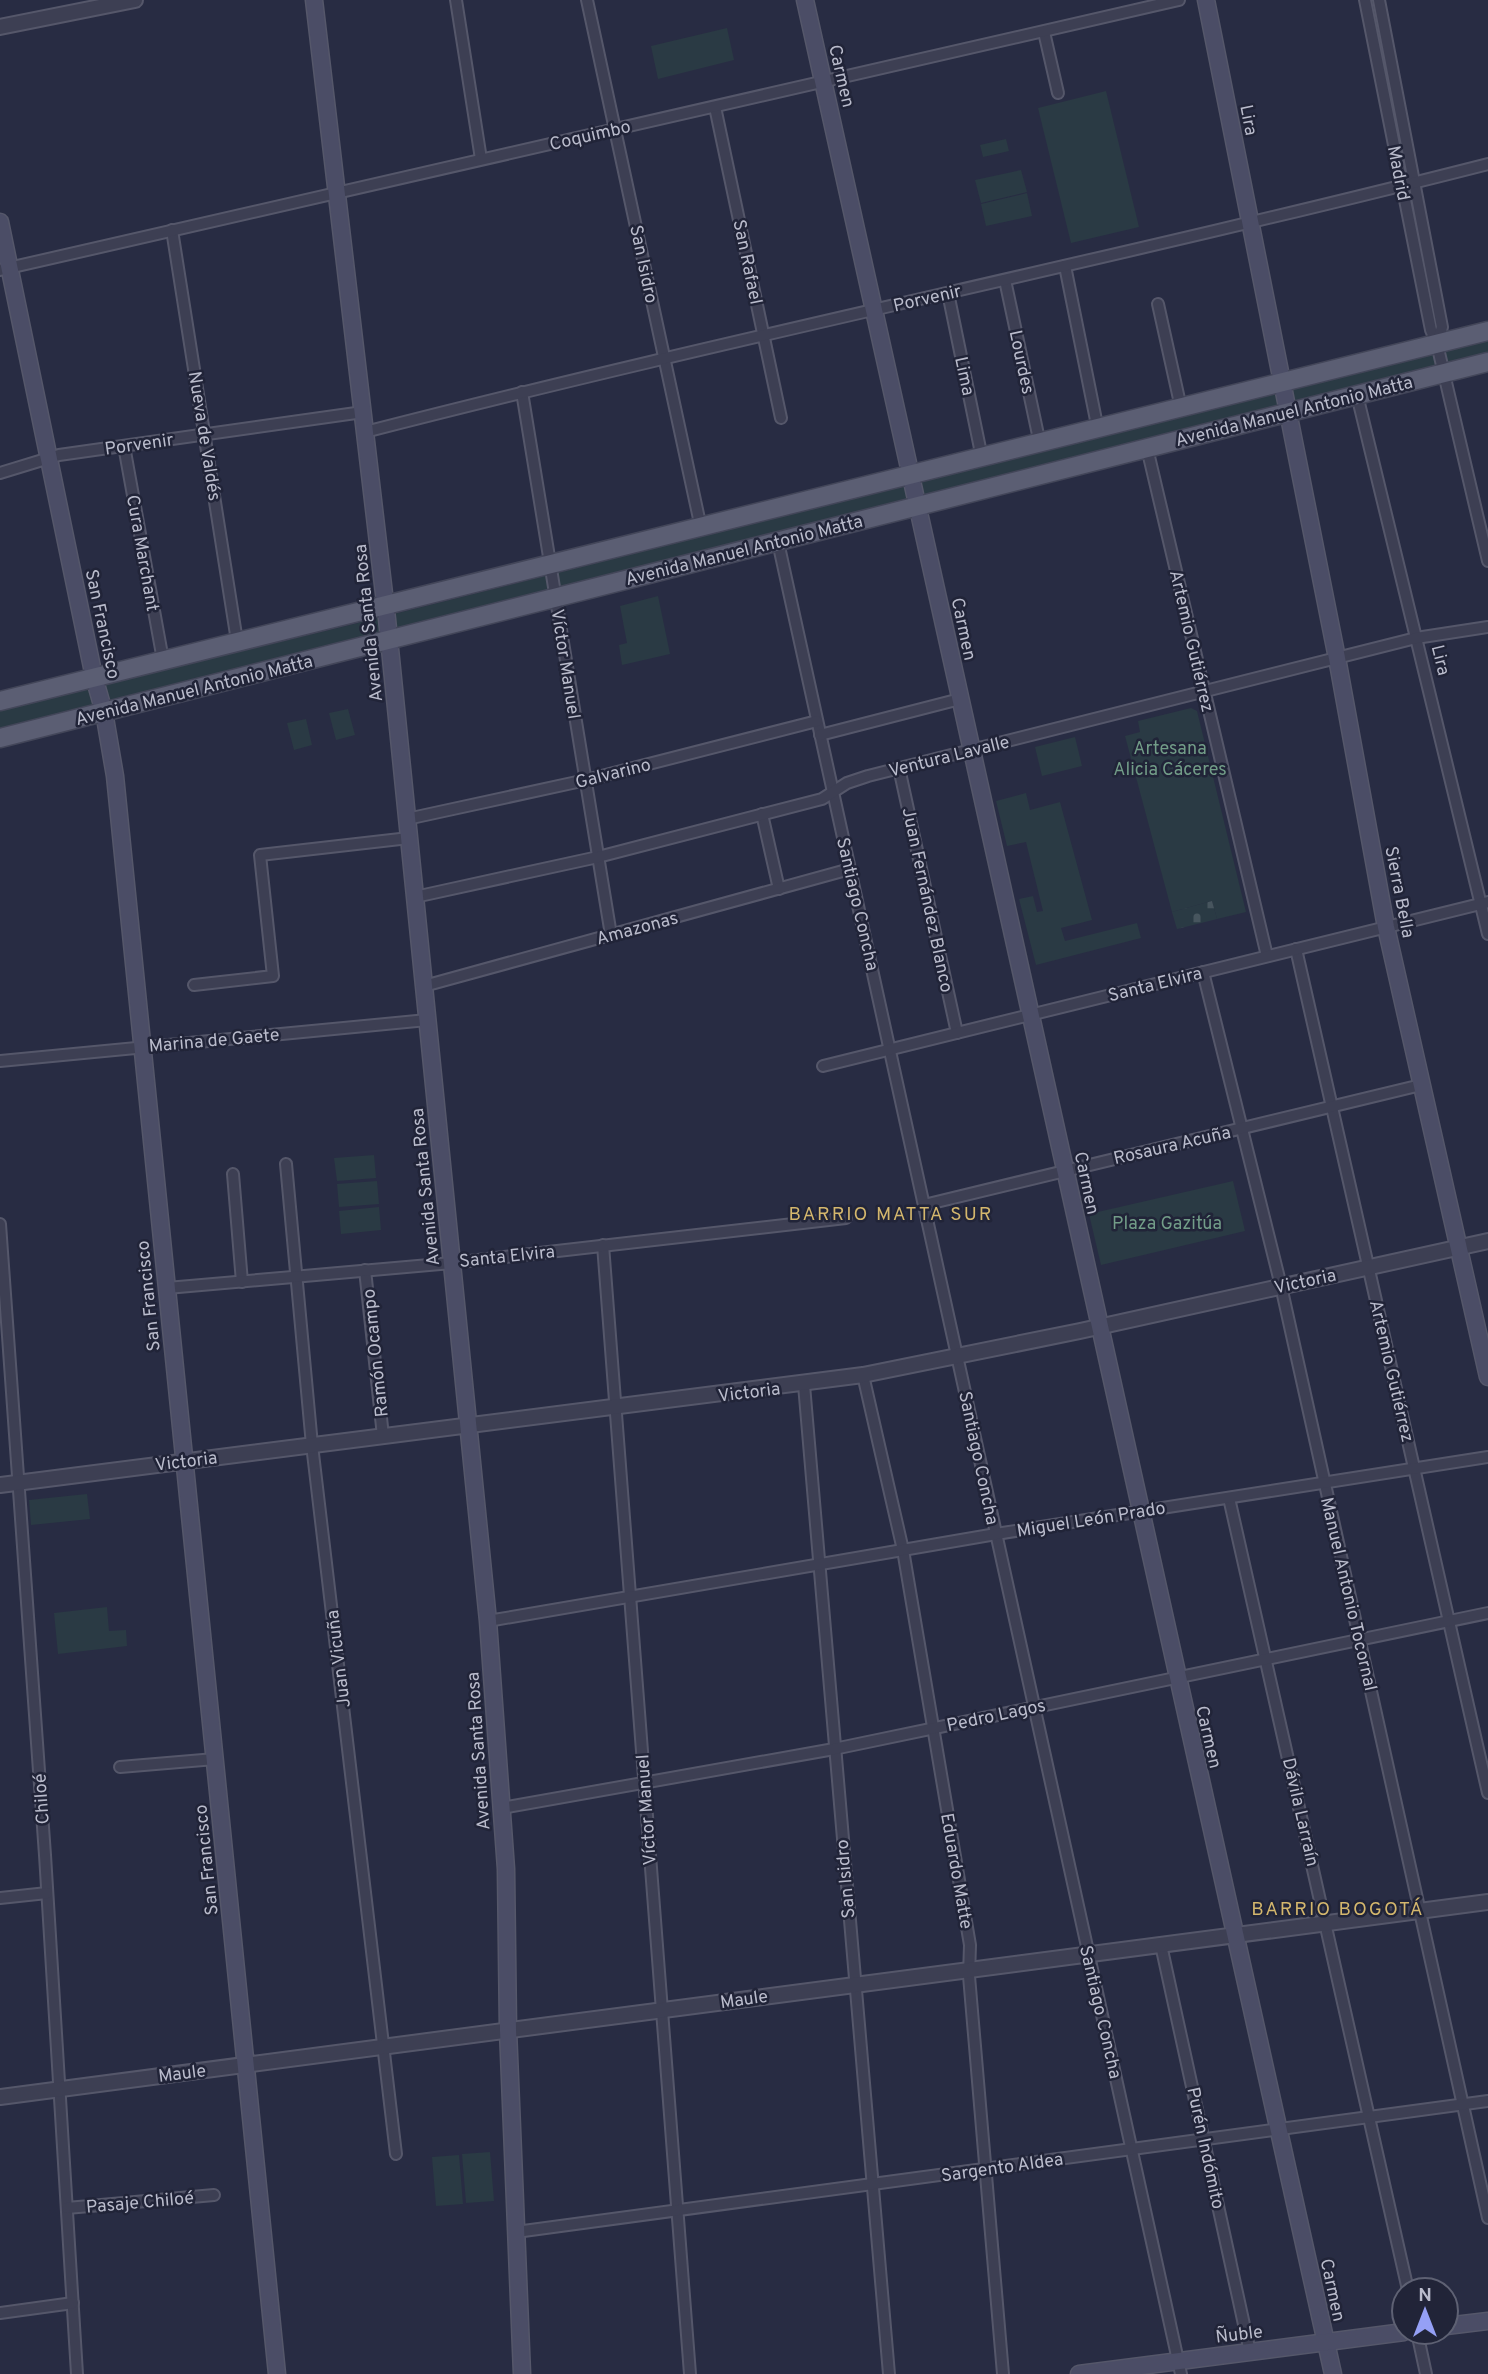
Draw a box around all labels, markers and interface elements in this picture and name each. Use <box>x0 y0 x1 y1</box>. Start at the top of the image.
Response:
street label: Carmen <box>822 43 859 110</box>
street label: Lira <box>1233 103 1262 138</box>
street label: Coquimbo <box>548 116 633 157</box>
street label: Madrid <box>1381 144 1414 203</box>
street label: San Rafael <box>726 218 767 307</box>
street label: San Isidro <box>623 223 662 305</box>
street label: Porvenir <box>891 280 964 318</box>
street label: Lourdes <box>1003 328 1039 396</box>
street label: Lima <box>948 355 979 398</box>
street label: Nueva de Valdés <box>182 370 225 503</box>
street label: Avenida Manuel Antonio Matta <box>1173 372 1416 453</box>
street label: Porvenir <box>103 429 175 462</box>
street label: Cura Marchant <box>120 493 163 613</box>
street label: Avenida Manuel Antonio Matta <box>623 511 866 592</box>
street label: Avenida Santa Rosa <box>350 543 389 703</box>
street label: San Francisco <box>79 567 124 681</box>
street label: Artemio Gutiérrez <box>1163 568 1218 715</box>
street label: Carmen <box>945 596 980 663</box>
street label: Víctor Manuel <box>544 608 585 721</box>
street label: Lira <box>1425 643 1454 678</box>
street label: Avenida Manuel Antonio Matta <box>73 651 316 732</box>
street label: Ventura Lavalle <box>887 731 1012 784</box>
park label: Artesana Alicia Cáceres <box>1113 738 1227 782</box>
street label: Galvarino <box>573 754 654 795</box>
street label: Juan Fernández Blanco <box>896 806 957 995</box>
street label: Santiago Concha <box>830 835 883 973</box>
street label: Sierra Bella <box>1378 844 1419 940</box>
street label: Amazonas <box>594 907 681 951</box>
street label: Santa Elvira <box>1106 963 1205 1008</box>
street label: Marina de Gaete <box>148 1024 280 1059</box>
street label: Avenida Santa Rosa <box>407 1107 446 1267</box>
street label: Rosaura Acuña <box>1111 1122 1233 1171</box>
street label: Carmen <box>1068 1150 1103 1217</box>
district label: BARRIO MATTA SUR <box>789 1203 993 1227</box>
park label: Plaza Gazitúa <box>1112 1213 1222 1236</box>
street label: San Francisco <box>132 1239 167 1352</box>
street label: Santa Elvira <box>458 1241 556 1274</box>
street label: Victoria <box>1272 1265 1338 1300</box>
street label: Ramón Ocampo <box>358 1288 395 1418</box>
street label: Artemio Gutiérrez <box>1363 1298 1418 1445</box>
street label: Victoria <box>717 1378 782 1409</box>
street label: Santiago Concha <box>952 1389 1003 1527</box>
street label: Victoria <box>154 1447 219 1478</box>
street label: Manuel Antonio Tocornal <box>1314 1495 1381 1694</box>
street label: Miguel León Prado <box>1015 1497 1167 1544</box>
street label: Juan Vicuña <box>322 1609 357 1709</box>
street label: Avenida Santa Rosa <box>462 1671 497 1831</box>
street label: Pedro Lagos <box>945 1695 1048 1738</box>
street label: Carmen <box>1189 1704 1226 1771</box>
street label: Víctor Manuel <box>632 1754 663 1866</box>
street label: Dávila Larraín <box>1276 1756 1323 1869</box>
street label: Chiloé <box>29 1773 56 1825</box>
street label: San Francisco <box>190 1803 225 1916</box>
street label: Eduardo Matte <box>934 1812 977 1931</box>
street label: San Isidro <box>832 1838 861 1919</box>
district label: BARRIO BOGOTÁ <box>1251 1897 1425 1922</box>
street label: Santiago Concha <box>1073 1943 1126 2081</box>
street label: Maule <box>719 1986 770 2015</box>
street label: Maule <box>157 2060 207 2089</box>
street label: Purén Indómito <box>1180 2085 1229 2211</box>
street label: Sargento Aldea <box>940 2149 1065 2188</box>
street label: Pasaje Chiloé <box>85 2187 195 2220</box>
street label: Carmen <box>1314 2257 1349 2324</box>
north arrow <box>1390 2276 1460 2346</box>
text: N <box>1418 2284 1432 2308</box>
street label: Ñuble <box>1214 2319 1264 2350</box>

